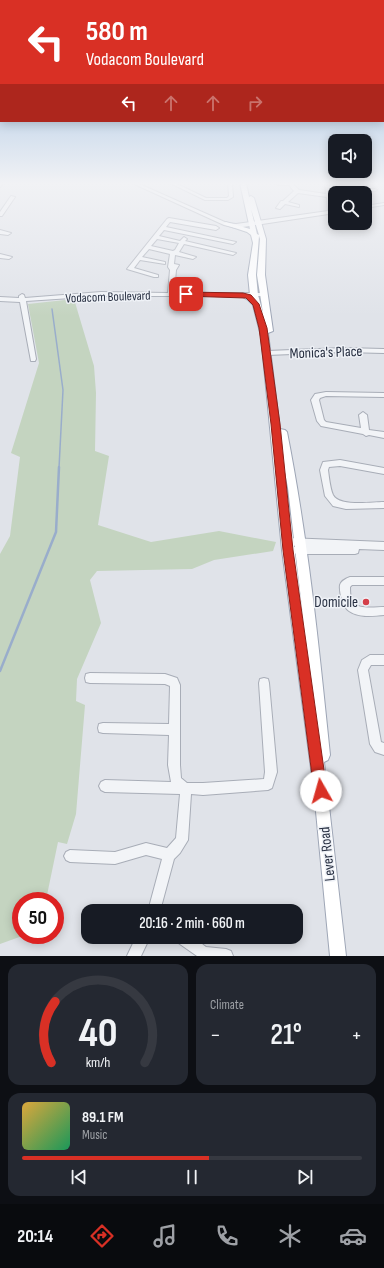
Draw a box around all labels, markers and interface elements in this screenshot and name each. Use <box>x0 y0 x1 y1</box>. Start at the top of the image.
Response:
text: 580 m <box>86 15 148 48</box>
icon: left <box>20 16 72 68</box>
text: Vodacom Boulevard <box>86 49 204 70</box>
icon: left <box>118 92 140 114</box>
icon: ahead <box>160 92 182 114</box>
icon: ahead <box>202 92 224 114</box>
icon: right <box>244 92 266 114</box>
map controls <box>328 134 372 230</box>
button: sound <box>328 134 372 178</box>
button: search <box>328 186 372 230</box>
pin <box>169 277 203 311</box>
icon: arrive <box>175 283 197 305</box>
street label: Vodacom Boulevard <box>65 288 151 306</box>
street label: Monica's Place <box>289 342 363 363</box>
place label: Domicile <box>314 593 358 612</box>
marker: Domicile <box>361 597 371 607</box>
position arrow <box>300 770 342 812</box>
street label: Lever Road <box>315 826 340 882</box>
speed limit sign: 50 <box>12 892 64 944</box>
text: 20:16 · 2 min · 660 m <box>139 914 245 933</box>
text: Climate <box>210 997 244 1013</box>
text: 40 <box>78 1008 118 1057</box>
text: 21° <box>270 1017 302 1053</box>
text: − <box>210 1022 221 1049</box>
text: + <box>351 1022 362 1049</box>
text: km/h <box>86 1053 110 1070</box>
text: 89.1 FM <box>82 1108 123 1127</box>
text: Music <box>82 1127 107 1143</box>
icon: previous <box>68 1166 90 1188</box>
icon: pause <box>181 1166 203 1188</box>
icon: next <box>294 1166 316 1188</box>
icon: directions <box>88 1222 116 1250</box>
icon: music <box>151 1222 179 1250</box>
icon: phone <box>213 1222 241 1250</box>
icon: climate <box>276 1222 304 1250</box>
icon: car <box>339 1222 367 1250</box>
text: 20:14 <box>17 1226 53 1247</box>

